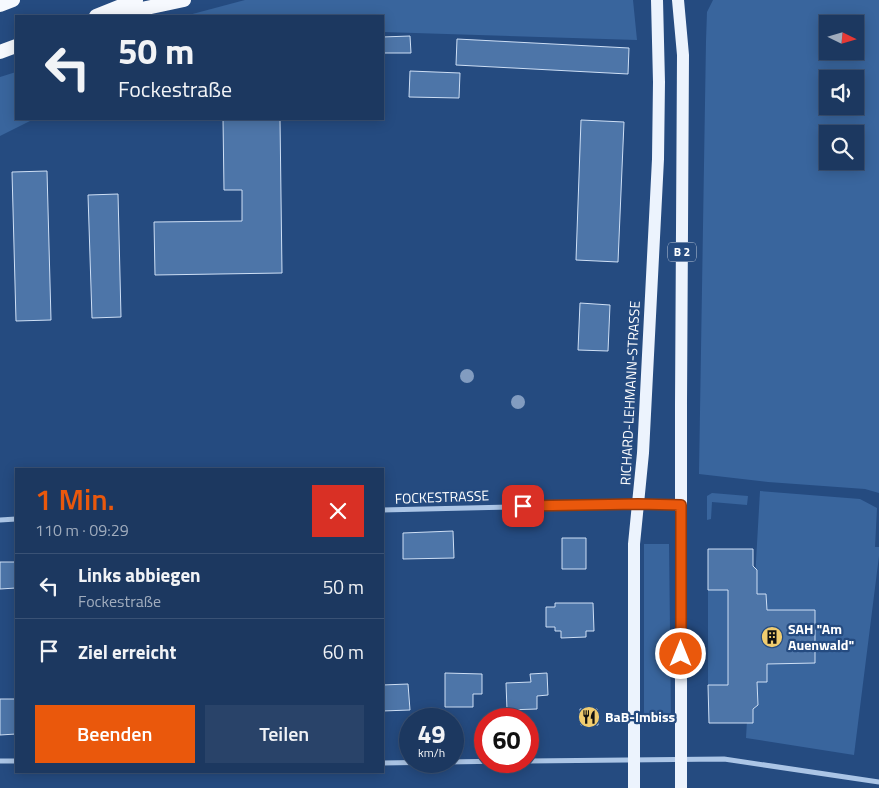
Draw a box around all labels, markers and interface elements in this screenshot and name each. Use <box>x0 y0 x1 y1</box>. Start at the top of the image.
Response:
north arrow <box>819 15 864 60</box>
map controls <box>819 15 864 170</box>
text: 50 m <box>118 24 194 78</box>
icon: left <box>35 35 100 100</box>
button: sound <box>819 70 864 115</box>
text: Fockestraße <box>118 72 232 106</box>
button: search <box>819 125 864 170</box>
road number: B 2 <box>668 242 696 262</box>
street label: RICHARD-LEHMANN-STRASSE <box>614 300 645 486</box>
text: 1 Min. <box>35 476 115 522</box>
street label: FOCKESTRASSE <box>394 484 490 509</box>
button: close <box>312 485 364 537</box>
pin <box>502 485 544 527</box>
icon: arrive <box>509 492 537 520</box>
text: 110 m · 09:29 <box>35 518 129 542</box>
text: Links abbiegen <box>78 560 201 589</box>
icon: left <box>35 572 63 600</box>
text: 50 m <box>323 572 364 601</box>
text: Fockestraße <box>78 589 161 613</box>
place label: SAH "Am Auenwald" <box>788 618 854 655</box>
building icon: SAH "Am Auenwald" <box>760 625 784 649</box>
position arrow <box>654 627 706 679</box>
icon: arrive <box>35 637 63 665</box>
text: Ziel erreicht <box>78 637 176 666</box>
text: 60 m <box>323 637 364 666</box>
button: Beenden <box>35 705 195 763</box>
button: Teilen <box>205 705 364 763</box>
restaurant icon: BaB-Imbiss <box>577 705 601 729</box>
place label: BaB-Imbiss <box>605 706 676 727</box>
speed limit sign: 60 <box>474 708 539 773</box>
text: 49 <box>417 715 446 753</box>
text: km/h <box>418 743 445 762</box>

